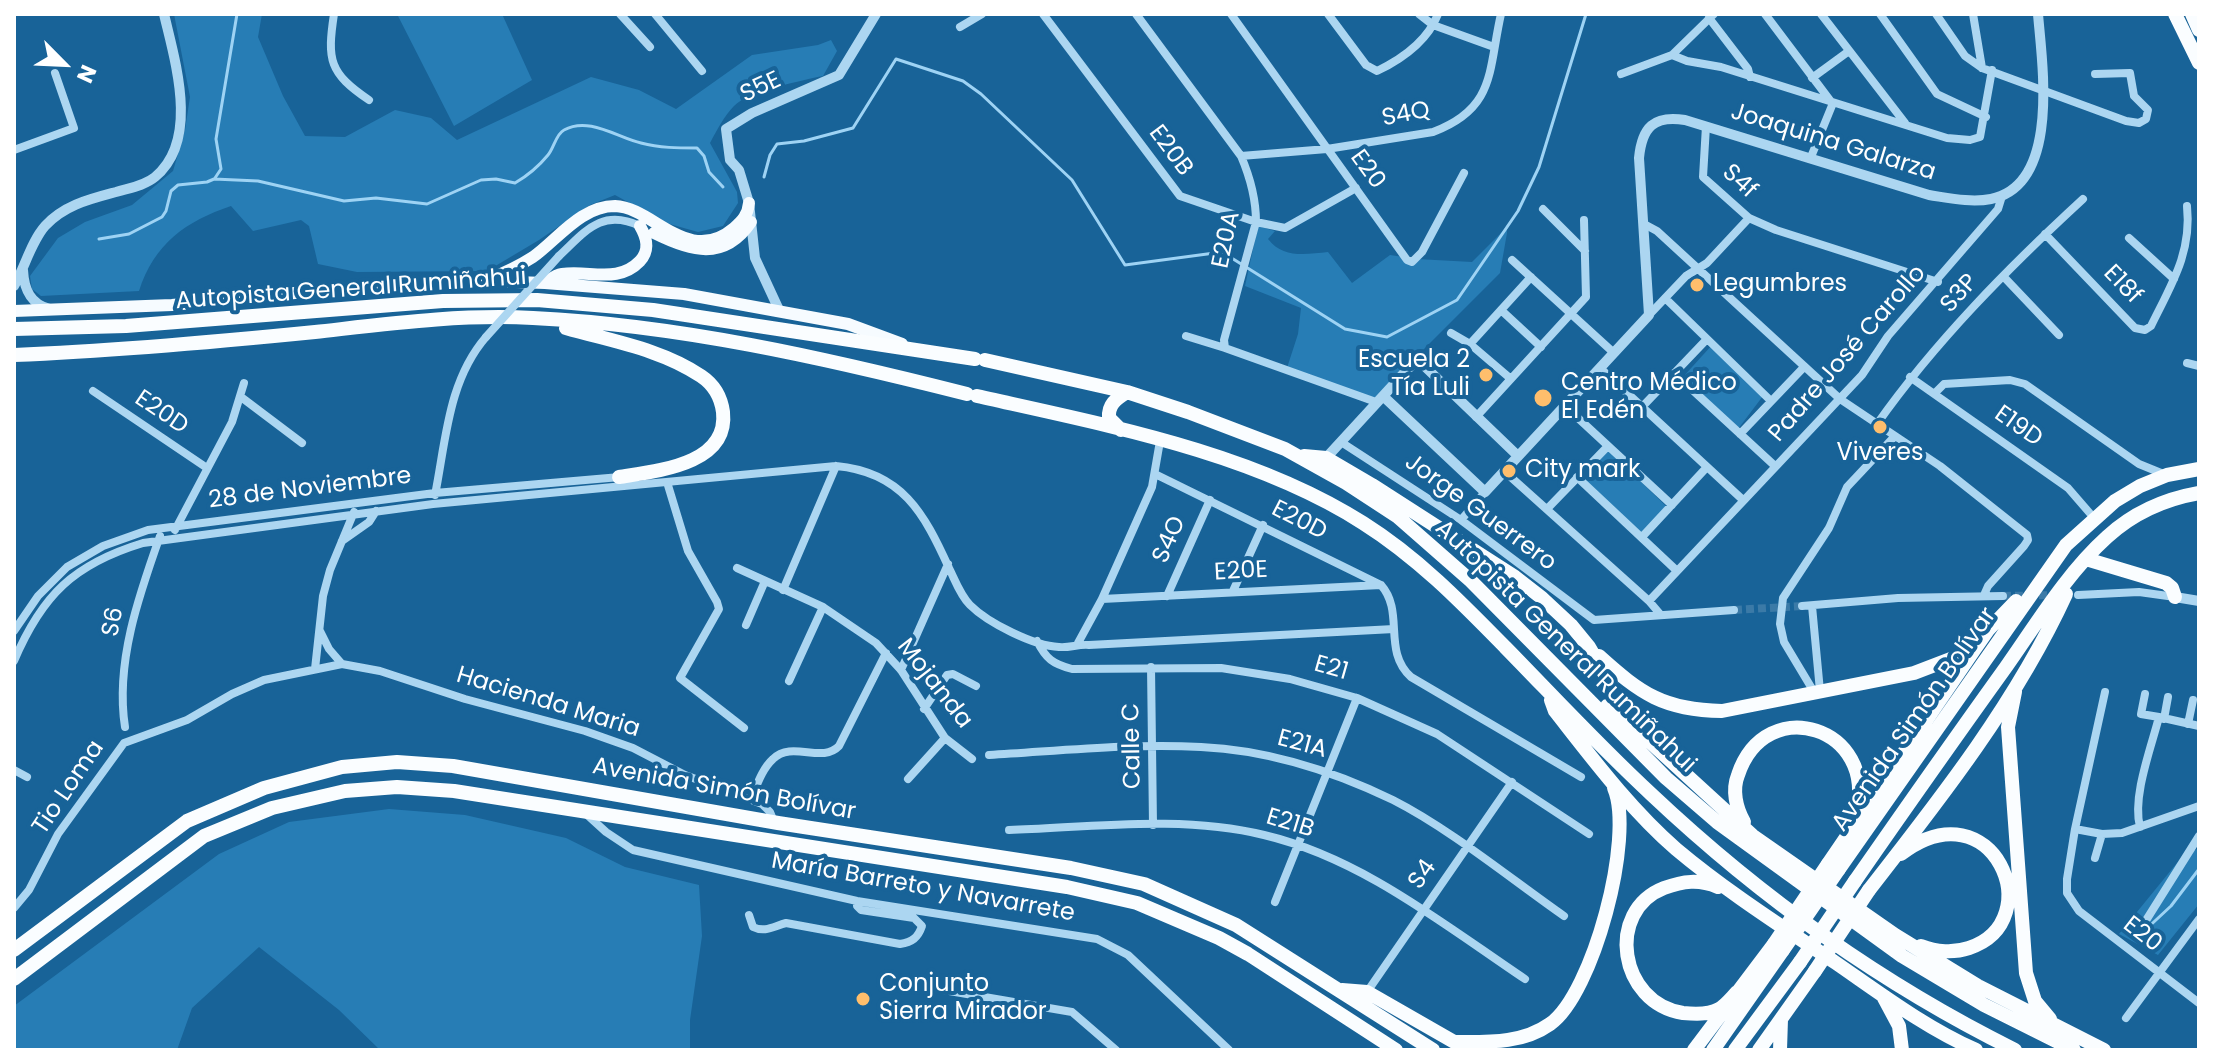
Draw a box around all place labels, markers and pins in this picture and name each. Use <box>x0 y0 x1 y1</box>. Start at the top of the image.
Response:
place label: Legumbres <box>1713 271 1847 299</box>
marker: Legumbres <box>1688 276 1706 294</box>
place label: Escuela 2 Tía Luli <box>1358 347 1470 403</box>
marker: Escuela 2 Tía Luli <box>1477 366 1495 384</box>
place label: Centro Médico El Edén <box>1561 370 1737 426</box>
marker: Centro Médico El Edén <box>1532 387 1554 409</box>
marker: Viveres <box>1871 418 1889 436</box>
place label: Viveres <box>1837 440 1923 468</box>
place label: City mark <box>1525 457 1640 485</box>
marker: City mark <box>1500 462 1518 480</box>
place label: Conjunto Sierra Mirador <box>879 971 1047 1027</box>
marker: Conjunto Sierra Mirador <box>854 990 872 1008</box>

